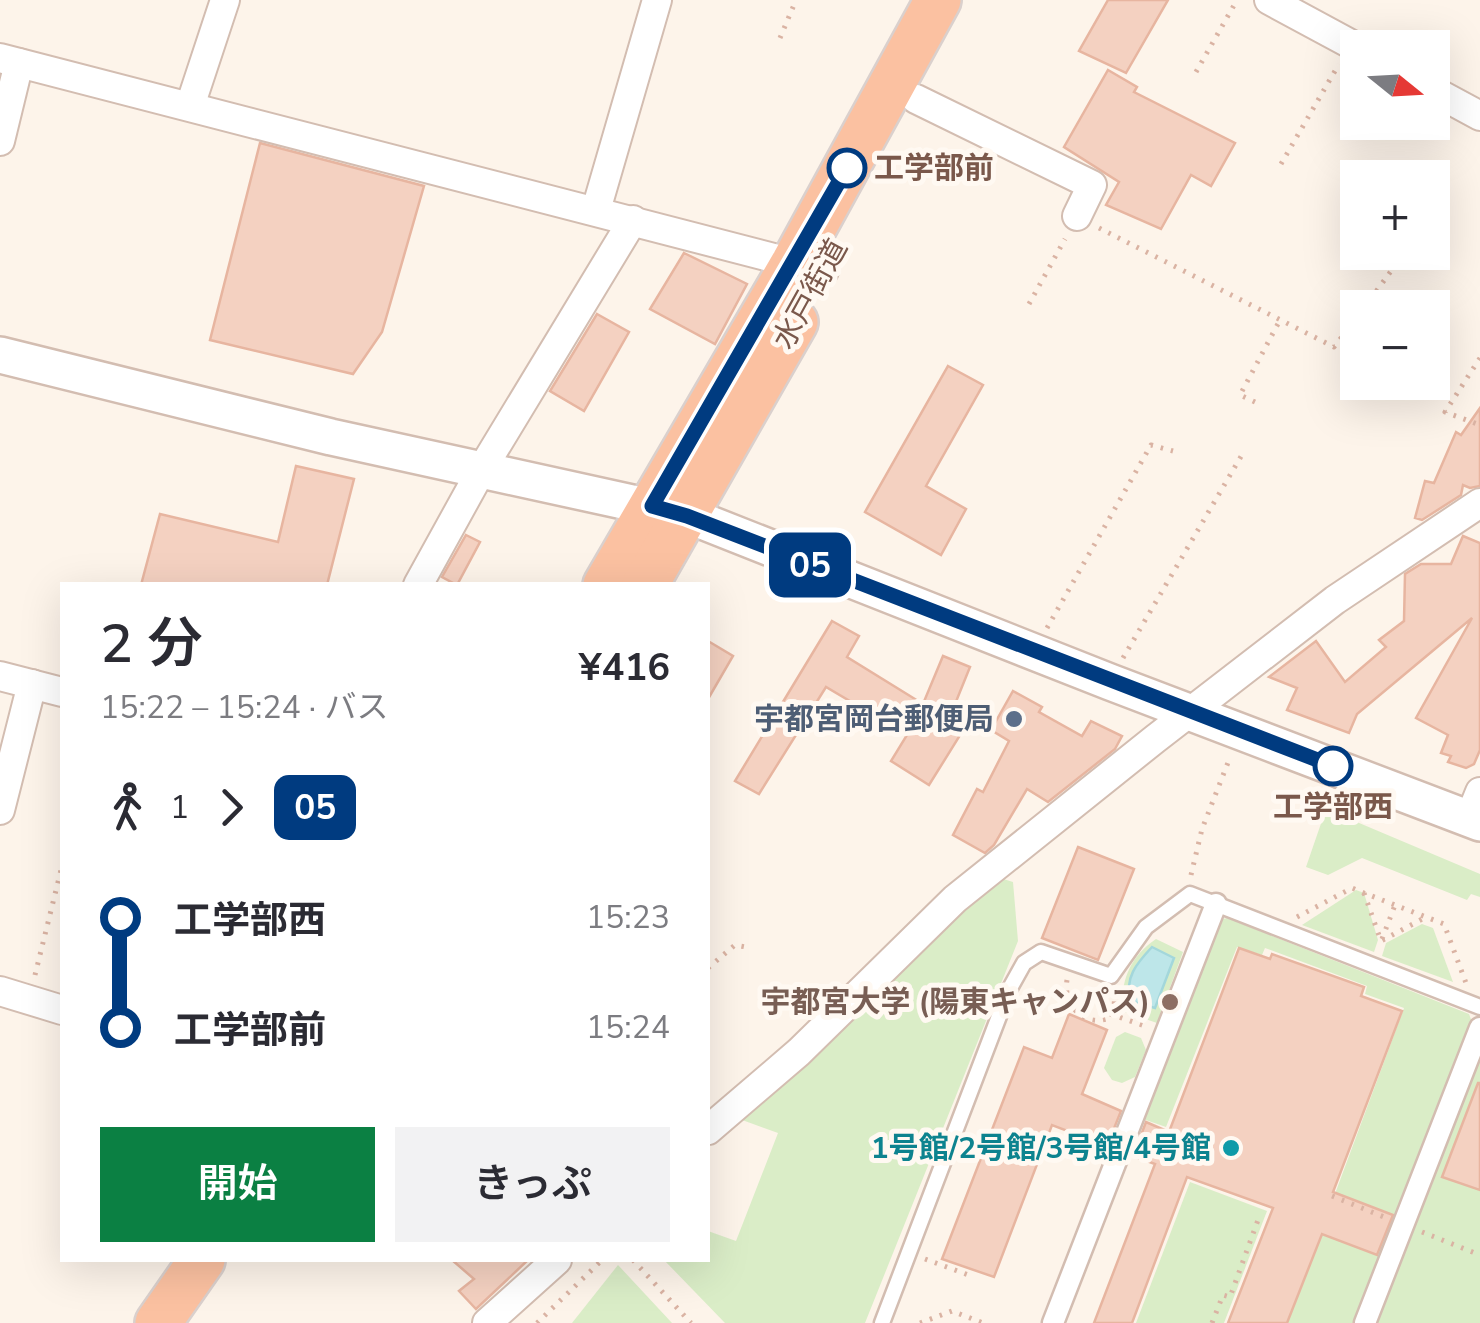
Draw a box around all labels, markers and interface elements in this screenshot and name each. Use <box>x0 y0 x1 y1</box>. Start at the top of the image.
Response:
north arrow <box>1340 30 1450 140</box>
map controls <box>1340 30 1450 400</box>
place label: 工学部前 <box>874 148 994 189</box>
marker: 工学部前 <box>828 149 866 187</box>
button: + <box>1340 160 1450 270</box>
street label: 水戸街道 <box>763 232 857 357</box>
button: − <box>1340 290 1450 400</box>
line badge: 05 <box>765 532 855 598</box>
text: 05 <box>789 542 831 589</box>
text: 2 分 <box>100 606 202 681</box>
text: ¥416 <box>579 642 670 693</box>
text: 15:22 – 15:24 · バス <box>100 686 388 729</box>
place label: 宇都宮岡台郵便局 <box>754 699 994 740</box>
marker: 宇都宮岡台郵便局 <box>1003 708 1025 730</box>
marker: 工学部西 <box>1314 747 1352 785</box>
icon: walk <box>100 780 155 835</box>
icon: forward <box>204 780 259 835</box>
text: 05 <box>294 784 336 831</box>
text: 1 <box>170 786 189 829</box>
place label: 工学部西 <box>1273 787 1393 828</box>
text: 工学部西 <box>174 895 326 946</box>
text: 15:23 <box>586 896 670 939</box>
place label: 宇都宮大学 (陽東キャンパス) <box>760 982 1150 1023</box>
marker: 宇都宮大学 (陽東キャンパス) <box>1159 991 1181 1013</box>
text: 工学部前 <box>174 1005 326 1056</box>
text: 15:24 <box>586 1006 670 1049</box>
button: 開始 <box>100 1127 375 1242</box>
button: きっぷ <box>395 1127 670 1242</box>
place label: 1号館/2号館/3号館/4号館 <box>871 1128 1211 1169</box>
marker: 1号館/2号館/3号館/4号館 <box>1220 1137 1242 1159</box>

